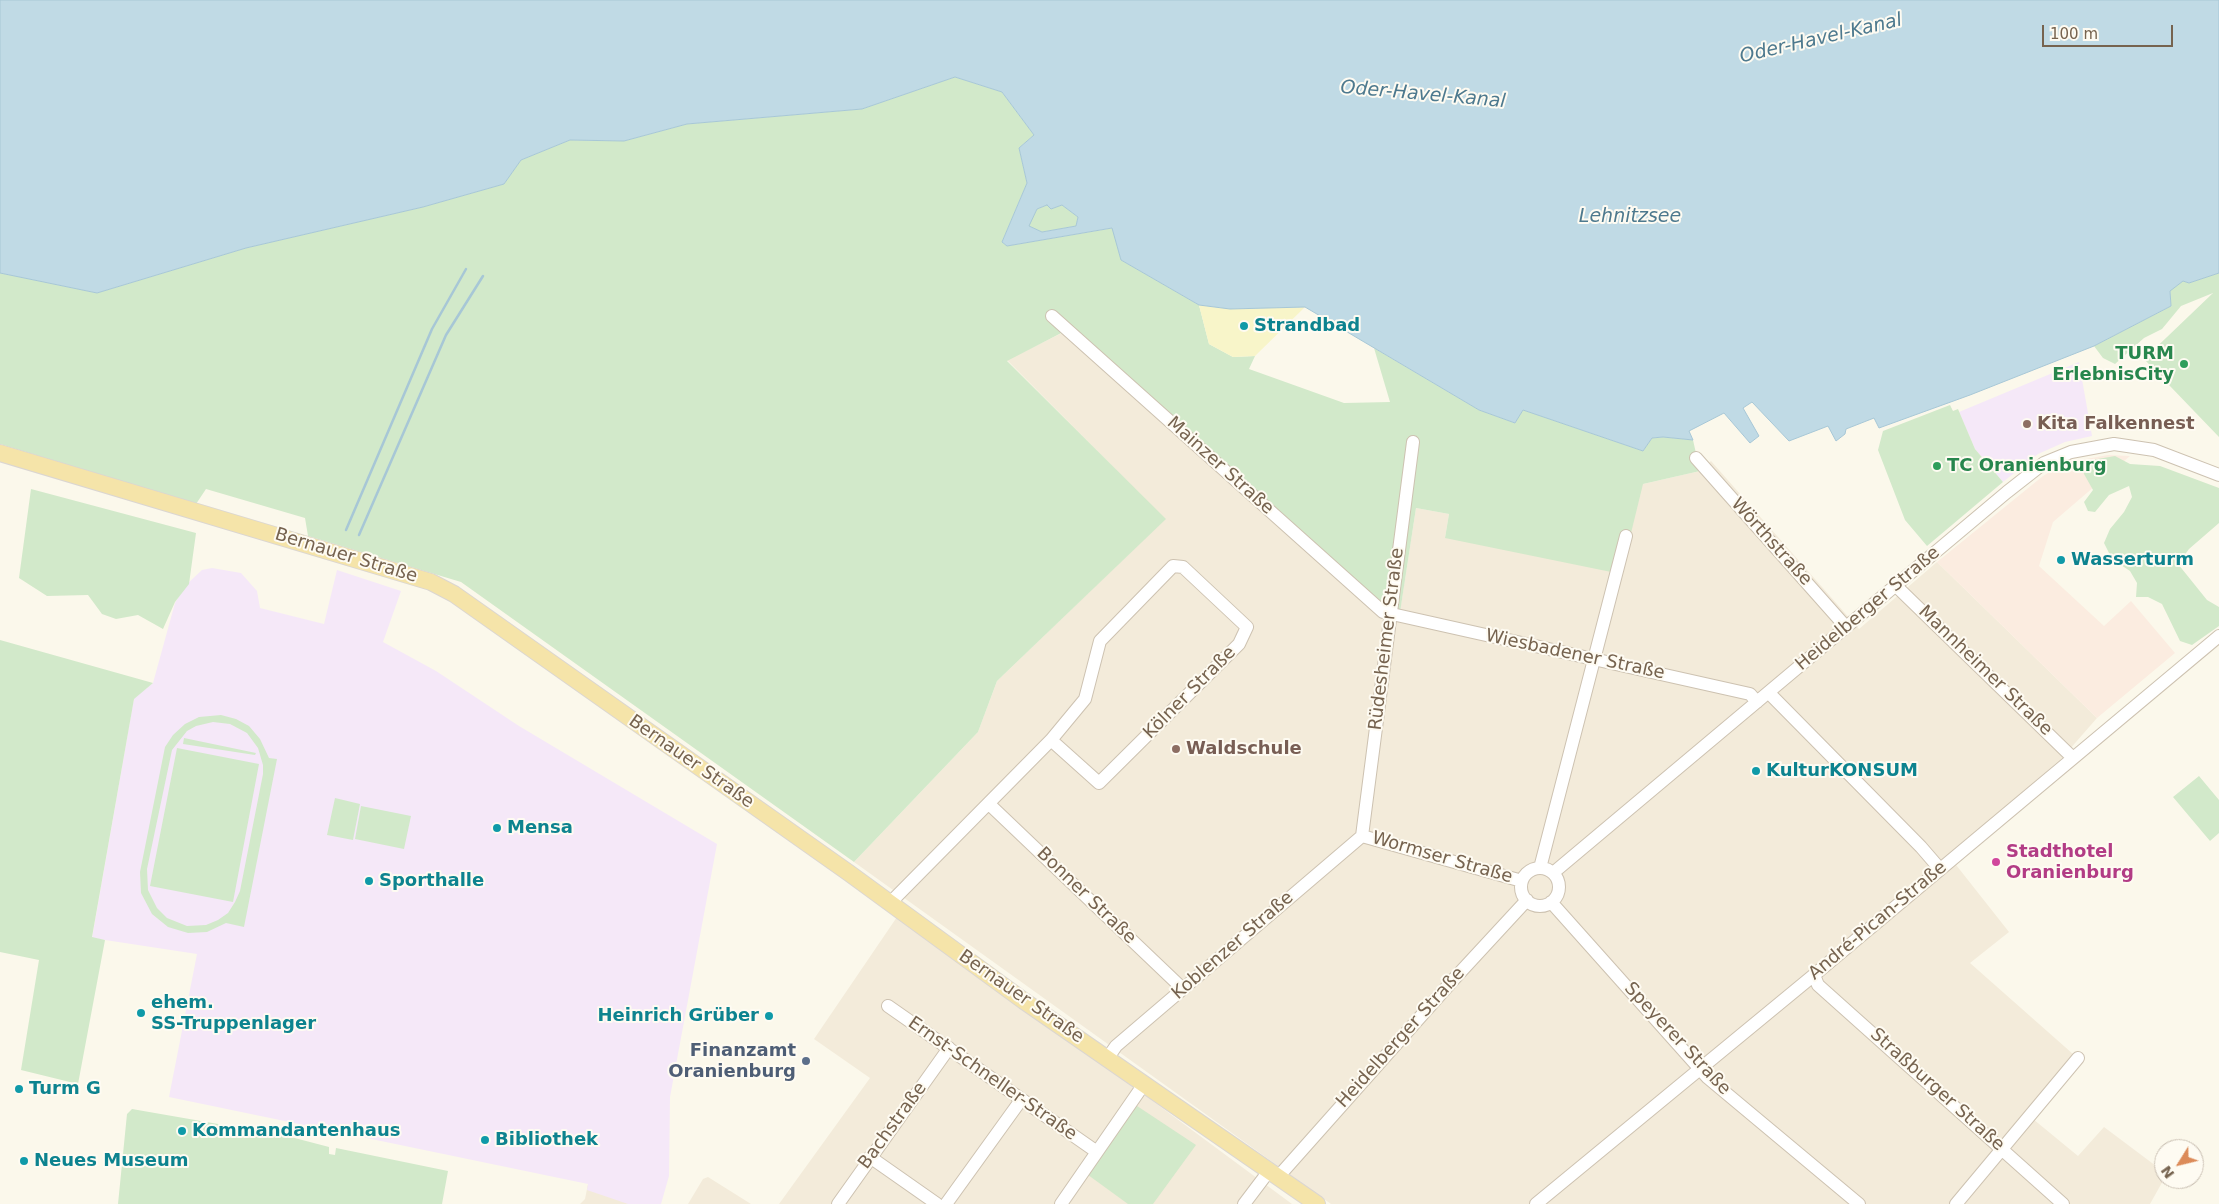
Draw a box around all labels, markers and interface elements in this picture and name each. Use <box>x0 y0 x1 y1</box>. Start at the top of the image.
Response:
water label: Oder-Havel-Kanal <box>1738 9 1904 69</box>
scale bar <box>2044 15 2175 47</box>
text: 100 m <box>2050 25 2098 43</box>
water label: Oder-Havel-Kanal <box>1339 76 1507 114</box>
water label: Lehnitzsee <box>1579 206 1681 228</box>
place label: Strandbad <box>1254 315 1360 337</box>
marker: Strandbad <box>1238 320 1250 332</box>
place label: TURM ErlebnisCity <box>2052 343 2174 386</box>
marker: TURM ErlebnisCity <box>2178 358 2190 370</box>
street label: Mainzer Straße <box>1162 412 1278 520</box>
place label: Kita Falkennest <box>2037 413 2195 435</box>
marker: Kita Falkennest <box>2021 418 2033 430</box>
place label: TC Oranienburg <box>1947 455 2107 477</box>
marker: TC Oranienburg <box>1931 460 1943 472</box>
street label: Wörthstraße <box>1726 494 1816 590</box>
street label: Bernauer Straße <box>272 524 420 588</box>
street label: Heidelberger Straße <box>1791 542 1945 676</box>
street label: Rüdesheimer Straße <box>1365 547 1409 731</box>
place label: Wasserturm <box>2071 549 2194 571</box>
marker: Wasserturm <box>2055 554 2067 566</box>
street label: Mannheimer Straße <box>1914 601 2056 741</box>
street label: Wiesbadener Straße <box>1483 625 1667 685</box>
street label: Kölner Straße <box>1139 642 1241 744</box>
street label: Bernauer Straße <box>624 711 758 813</box>
place label: Waldschule <box>1186 738 1302 760</box>
marker: Waldschule <box>1170 743 1182 755</box>
place label: KulturKONSUM <box>1766 760 1918 782</box>
marker: KulturKONSUM <box>1750 765 1762 777</box>
place label: Mensa <box>507 817 573 839</box>
marker: Mensa <box>491 822 503 834</box>
street label: Wormser Straße <box>1369 828 1515 888</box>
place label: Stadthotel Oranienburg <box>2006 841 2134 884</box>
street label: Bonner Straße <box>1032 843 1140 949</box>
marker: Stadthotel Oranienburg <box>1990 856 2002 868</box>
street label: André-Pican-Straße <box>1805 857 1951 985</box>
place label: Sporthalle <box>379 870 484 892</box>
marker: Sporthalle <box>363 875 375 887</box>
street label: Koblenzer Straße <box>1168 887 1298 1005</box>
street label: Bernauer Straße <box>954 946 1088 1048</box>
street label: Heidelberger Straße <box>1332 963 1470 1113</box>
street label: Speyerer Straße <box>1619 978 1735 1100</box>
place label: ehem. SS-Truppenlager <box>151 992 316 1034</box>
place label: Heinrich Grüber <box>598 1005 759 1027</box>
marker: ehem. SS-Truppenlager <box>135 1007 147 1019</box>
marker: Heinrich Grüber <box>763 1010 775 1022</box>
street label: Ernst-Schneller-Straße <box>903 1012 1081 1146</box>
street label: Straßburger Straße <box>1865 1024 2009 1156</box>
place label: Finanzamt Oranienburg <box>668 1040 796 1082</box>
marker: Finanzamt Oranienburg <box>800 1055 812 1067</box>
place label: Turm G <box>29 1078 101 1100</box>
street label: Bachstraße <box>854 1078 932 1174</box>
marker: Turm G <box>13 1083 25 1095</box>
place label: Kommandantenhaus <box>192 1120 400 1142</box>
marker: Kommandantenhaus <box>176 1125 188 1137</box>
place label: Bibliothek <box>495 1129 598 1151</box>
marker: Bibliothek <box>479 1134 491 1146</box>
north arrow <box>2154 1139 2204 1189</box>
place label: Neues Museum <box>34 1150 188 1172</box>
marker: Neues Museum <box>18 1155 30 1167</box>
text: N <box>2158 1163 2178 1182</box>

